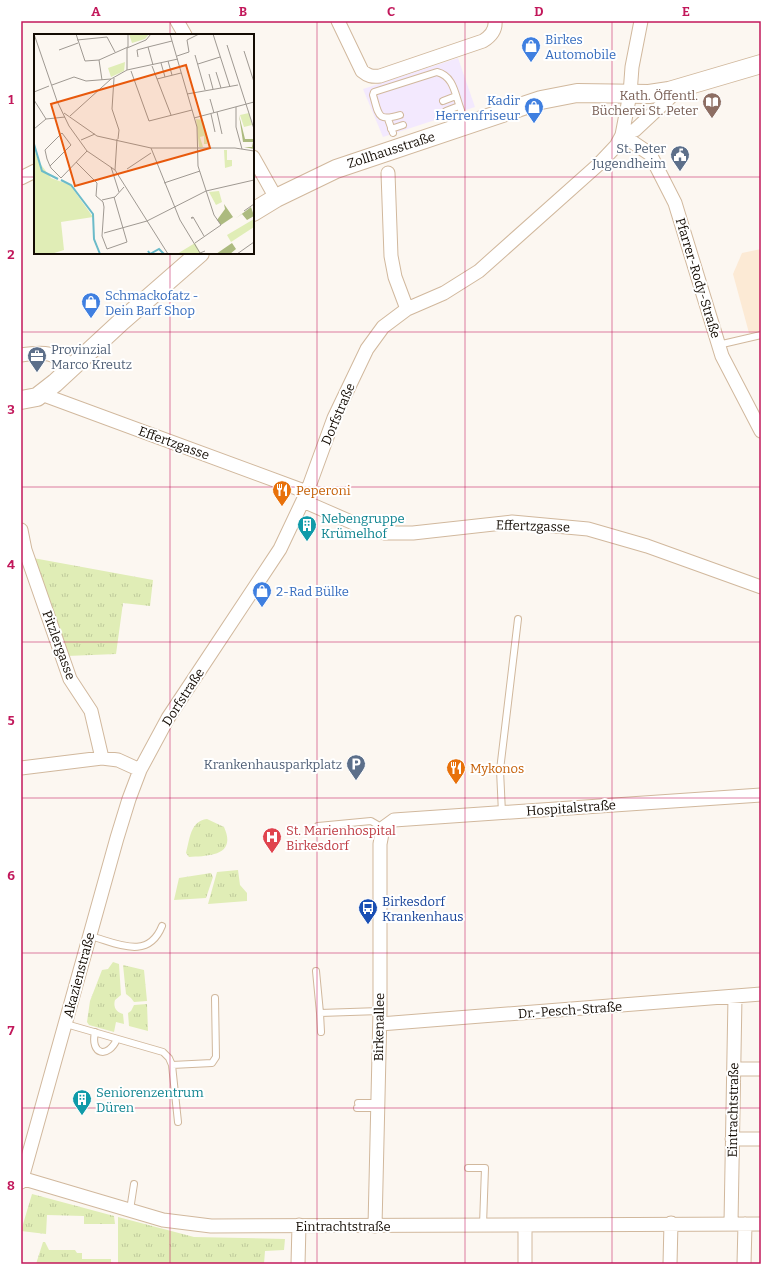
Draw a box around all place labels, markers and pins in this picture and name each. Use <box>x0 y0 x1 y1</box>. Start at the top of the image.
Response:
place label: Birkes Automobile <box>545 32 616 62</box>
shop icon: Birkes Automobile <box>520 35 542 63</box>
place label: Kath. Öffentl. Bücherei St. Peter <box>591 88 698 118</box>
library icon: Kath. Öffentl. Bücherei St. Peter <box>701 91 723 119</box>
place label: Kadir Herrenfriseur <box>435 93 520 123</box>
shop icon: Kadir Herrenfriseur <box>523 96 545 124</box>
place label: St. Peter Jugendheim <box>591 141 667 171</box>
public building icon: St. Peter Jugendheim <box>669 144 691 172</box>
place label: Schmackofatz - Dein Barf Shop <box>105 288 199 318</box>
shop icon: Schmackofatz - Dein Barf Shop <box>80 291 102 319</box>
place label: Provinzial Marco Kreutz <box>51 342 132 372</box>
office icon: Provinzial Marco Kreutz <box>26 345 48 373</box>
restaurant icon: Peperoni <box>271 479 293 507</box>
place label: Peperoni <box>296 483 351 498</box>
place label: Nebengruppe Krümelhof <box>321 511 405 541</box>
building icon: Nebengruppe Krümelhof <box>296 514 318 542</box>
shop icon: 2-Rad Bülke <box>251 580 273 608</box>
place label: 2-Rad Bülke <box>276 584 349 599</box>
parking icon: Krankenhausparkplatz <box>345 753 367 781</box>
place label: Krankenhausparkplatz <box>204 757 342 772</box>
restaurant icon: Mykonos <box>445 757 467 785</box>
place label: Mykonos <box>470 761 524 776</box>
place label: St. Marienhospital Birkesdorf <box>286 823 396 853</box>
hospital icon: St. Marienhospital Birkesdorf <box>261 826 283 854</box>
place label: Birkesdorf Krankenhaus <box>382 894 463 924</box>
bus stop icon: Birkesdorf Krankenhaus <box>357 897 379 925</box>
place label: Seniorenzentrum Düren <box>96 1085 204 1115</box>
building icon: Seniorenzentrum Düren <box>71 1088 93 1116</box>

